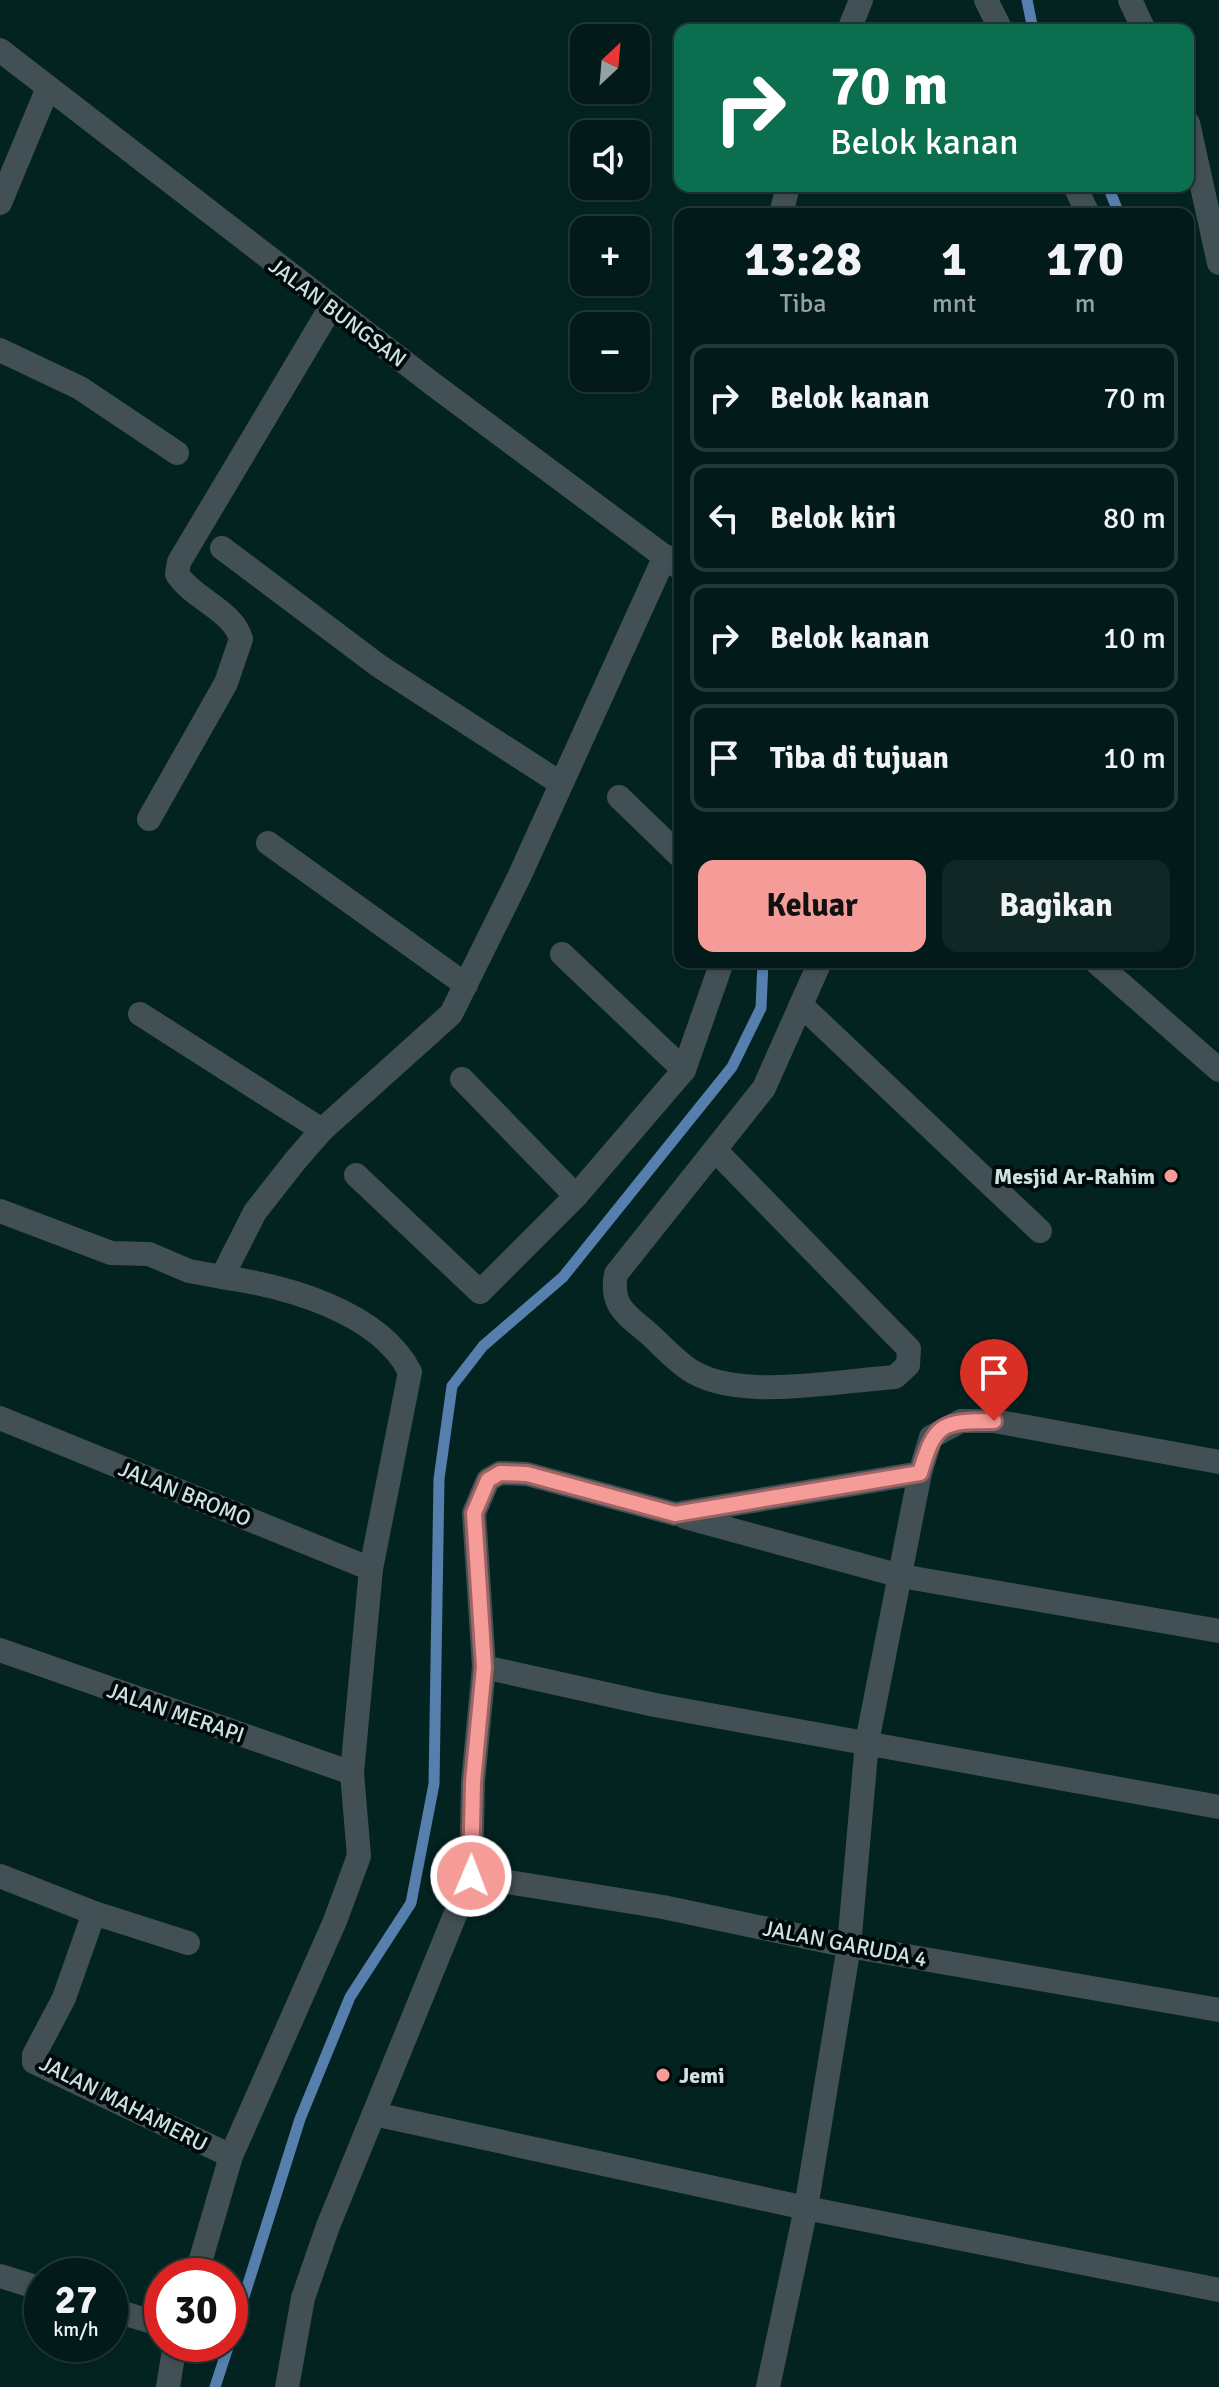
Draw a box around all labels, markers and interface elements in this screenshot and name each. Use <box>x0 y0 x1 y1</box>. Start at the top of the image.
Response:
north arrow <box>570 24 650 104</box>
map controls <box>570 24 650 392</box>
text: 70 m <box>830 51 948 120</box>
icon: right <box>698 56 802 160</box>
button: sound <box>570 120 650 200</box>
text: Belok kanan <box>830 120 1019 165</box>
button: + <box>570 216 650 296</box>
text: 13:28 <box>744 230 862 289</box>
text: 1 <box>941 230 967 289</box>
text: 170 <box>1046 230 1124 289</box>
street label: JALAN BUNGSAN <box>264 252 412 373</box>
text: Tiba <box>780 288 826 320</box>
text: mnt <box>932 288 976 320</box>
text: m <box>1075 288 1095 320</box>
button: − <box>570 312 650 392</box>
icon: right <box>702 376 746 420</box>
text: Belok kanan <box>770 380 930 417</box>
text: 70 m <box>1103 380 1166 417</box>
icon: left <box>702 496 746 540</box>
text: Belok kiri <box>770 500 896 537</box>
text: 80 m <box>1103 500 1166 537</box>
icon: right <box>702 616 746 660</box>
text: Belok kanan <box>770 620 930 657</box>
text: 10 m <box>1103 620 1166 657</box>
icon: arrive <box>702 736 746 780</box>
text: Tiba di tujuan <box>770 740 949 777</box>
text: 10 m <box>1103 740 1166 777</box>
button: Keluar <box>698 860 926 952</box>
button: Bagikan <box>942 860 1170 952</box>
place label: Mesjid Ar-Rahim <box>994 1163 1155 1190</box>
marker: Mesjid Ar-Rahim <box>1162 1167 1180 1185</box>
pin <box>960 1339 1028 1421</box>
icon: arrive <box>972 1351 1016 1395</box>
street label: JALAN BROMO <box>115 1455 255 1532</box>
street label: JALAN MERAPI <box>104 1676 248 1749</box>
position arrow <box>429 1834 513 1918</box>
street label: JALAN GARUDA 4 <box>760 1914 929 1973</box>
street label: JALAN MAHAMERU <box>35 2049 212 2157</box>
place label: Jemi <box>679 2062 725 2089</box>
marker: Jemi <box>654 2066 672 2084</box>
speed limit sign: 30 <box>144 2258 248 2362</box>
text: 27 <box>54 2275 98 2325</box>
text: km/h <box>53 2317 99 2342</box>

